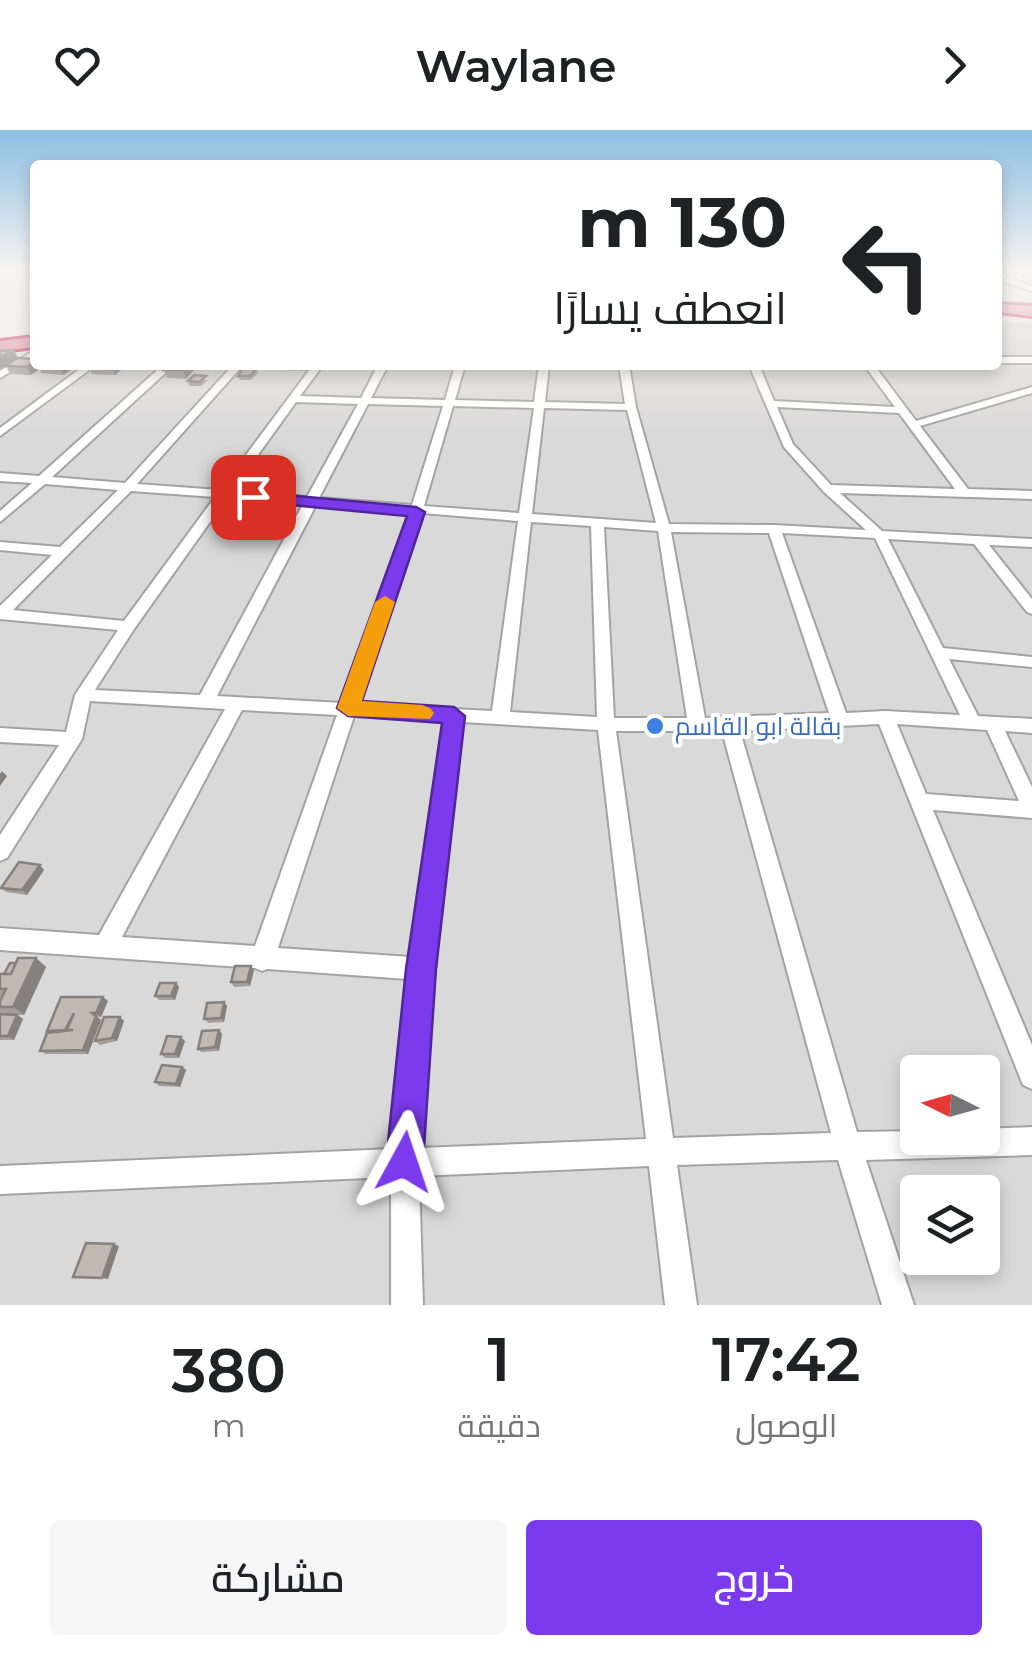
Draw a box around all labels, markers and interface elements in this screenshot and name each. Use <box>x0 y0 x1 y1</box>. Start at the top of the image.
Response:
icon: heart <box>50 38 105 93</box>
text: Waylane <box>416 38 616 93</box>
icon: forward <box>927 38 982 93</box>
text: 130 m <box>577 179 787 265</box>
icon: left <box>822 200 952 330</box>
text: انعطف يسارًا <box>553 280 787 335</box>
pin <box>211 455 296 540</box>
icon: arrive <box>226 470 281 525</box>
place label: بقالة ابو القاسم <box>675 711 841 744</box>
marker: بقالة ابو القاسم <box>644 715 666 737</box>
north arrow <box>900 1055 1000 1155</box>
map controls <box>900 1055 1000 1275</box>
position arrow <box>352 1110 456 1214</box>
button: layers <box>900 1175 1000 1275</box>
text: 1 <box>488 1323 510 1396</box>
text: 17:42 <box>712 1323 861 1396</box>
text: 380 <box>171 1334 286 1407</box>
text: m <box>212 1406 246 1445</box>
text: دقيقة <box>457 1406 541 1445</box>
text: الوصول <box>735 1406 837 1445</box>
button: مشاركة <box>50 1520 506 1635</box>
button: خروج <box>526 1520 982 1635</box>

